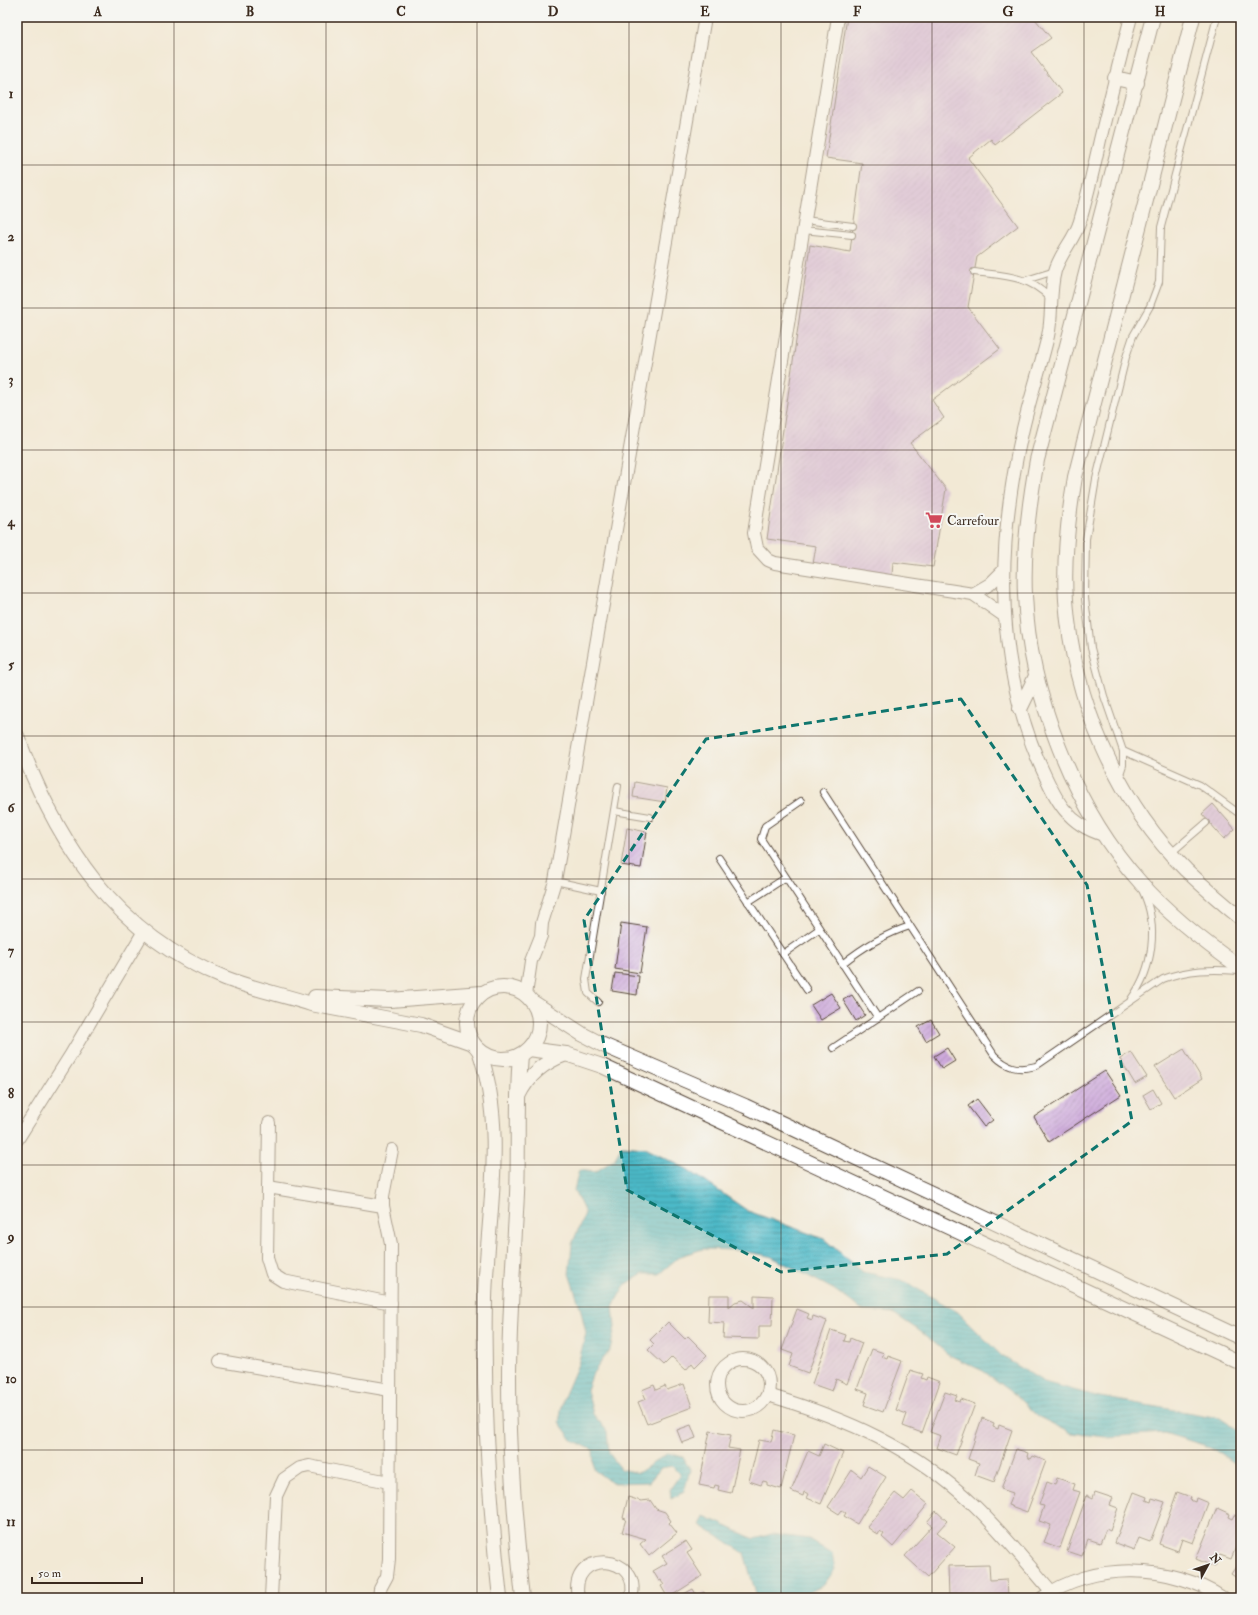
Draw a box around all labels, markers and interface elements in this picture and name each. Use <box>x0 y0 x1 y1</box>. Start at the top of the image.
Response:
text: A <box>93 4 103 20</box>
text: B <box>246 4 254 20</box>
text: C <box>396 4 406 20</box>
text: D <box>548 4 559 20</box>
text: E <box>700 4 710 20</box>
text: F <box>853 4 862 20</box>
text: G <box>1003 4 1014 20</box>
text: H <box>1155 4 1166 20</box>
text: 1 <box>9 86 14 102</box>
text: 2 <box>8 229 15 245</box>
text: 3 <box>9 372 14 388</box>
supermarket icon: Carrefour <box>924 510 944 530</box>
place label: Carrefour <box>947 513 999 529</box>
text: 4 <box>6 514 15 530</box>
text: 5 <box>8 657 14 673</box>
text: 6 <box>8 800 16 816</box>
text: 7 <box>8 943 15 959</box>
text: 8 <box>8 1086 14 1102</box>
text: 9 <box>6 1229 15 1245</box>
text: 10 <box>5 1371 17 1387</box>
text: 11 <box>6 1514 16 1530</box>
north arrow <box>1188 1545 1228 1585</box>
text: N <box>1206 1550 1224 1568</box>
scale bar <box>32 1559 142 1585</box>
text: 50 m <box>38 1566 62 1581</box>

